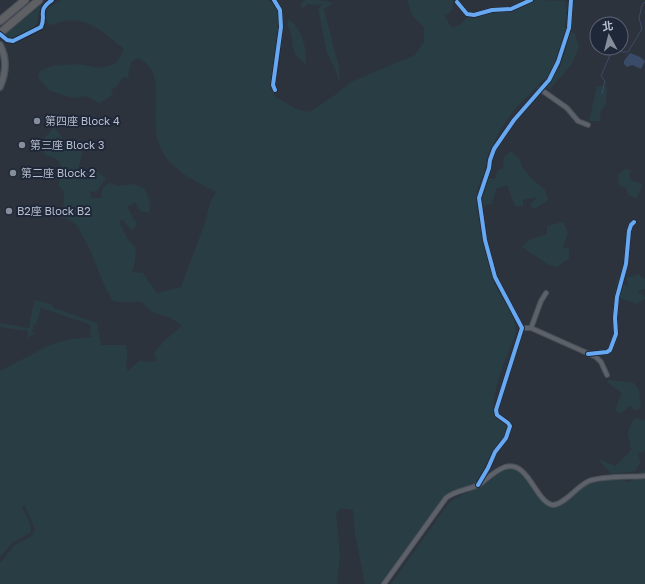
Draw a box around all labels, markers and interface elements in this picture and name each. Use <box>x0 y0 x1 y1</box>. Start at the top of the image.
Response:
north arrow <box>589 16 629 56</box>
text: 北 <box>601 18 614 33</box>
place label: 第四座 Block 4 <box>45 114 120 127</box>
marker: 第四座 Block 4 <box>32 116 42 126</box>
place label: 第三座 Block 3 <box>30 138 105 151</box>
marker: 第三座 Block 3 <box>17 140 27 150</box>
place label: 第二座 Block 2 <box>21 166 95 179</box>
marker: 第二座 Block 2 <box>8 168 18 178</box>
place label: B2座 Block B2 <box>17 204 91 217</box>
marker: B2座 Block B2 <box>4 206 14 216</box>

